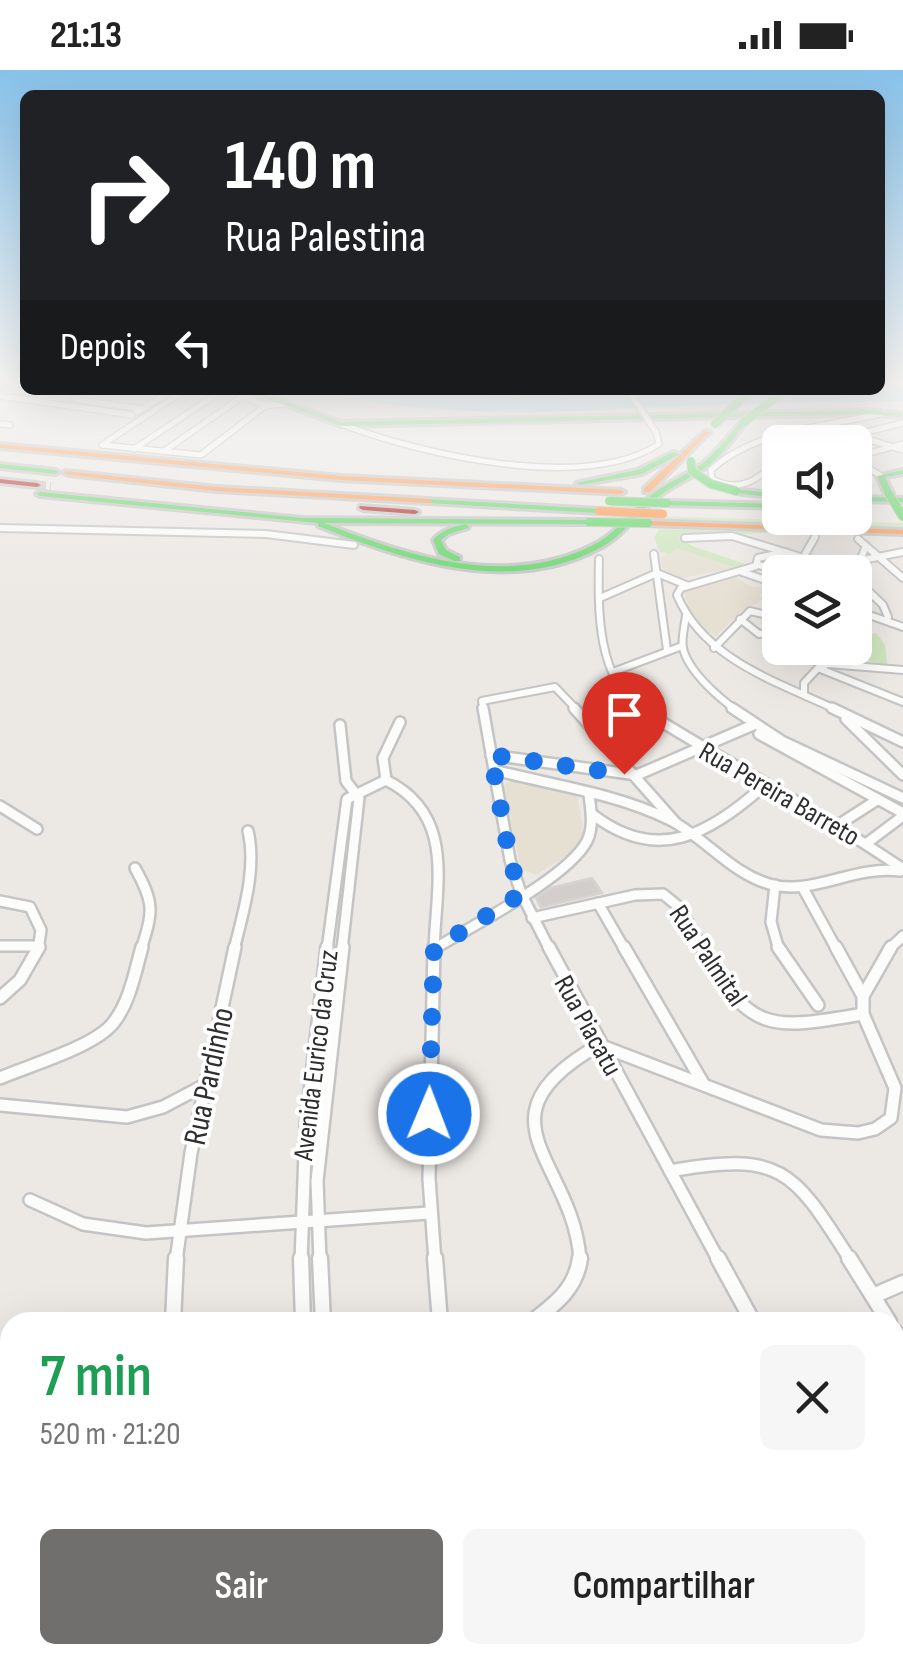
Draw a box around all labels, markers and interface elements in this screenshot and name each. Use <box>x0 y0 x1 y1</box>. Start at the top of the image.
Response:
text: 21:13 <box>50 13 122 58</box>
text: 140 m <box>225 125 376 209</box>
icon: right <box>60 130 190 260</box>
text: Rua Palestina <box>225 210 426 265</box>
icon: left <box>166 320 221 375</box>
text: Depois <box>60 325 146 370</box>
map controls <box>762 425 872 665</box>
button: sound <box>762 425 872 535</box>
button: layers <box>762 555 872 665</box>
pin <box>582 672 667 775</box>
icon: arrive <box>597 687 652 742</box>
street label: Rua Pereira Barreto <box>693 735 865 854</box>
street label: Rua Palmital <box>662 899 754 1013</box>
street label: Avenida Eurico da Cruz <box>287 948 346 1163</box>
street label: Rua Piacatu <box>547 970 629 1082</box>
street label: Rua Pardinho <box>176 1004 243 1149</box>
position arrow <box>377 1062 481 1166</box>
text: 7 min <box>40 1341 152 1413</box>
button: close <box>760 1345 865 1450</box>
text: 520 m · 21:20 <box>40 1415 180 1454</box>
button: Sair <box>40 1529 443 1644</box>
button: Compartilhar <box>463 1529 865 1644</box>

